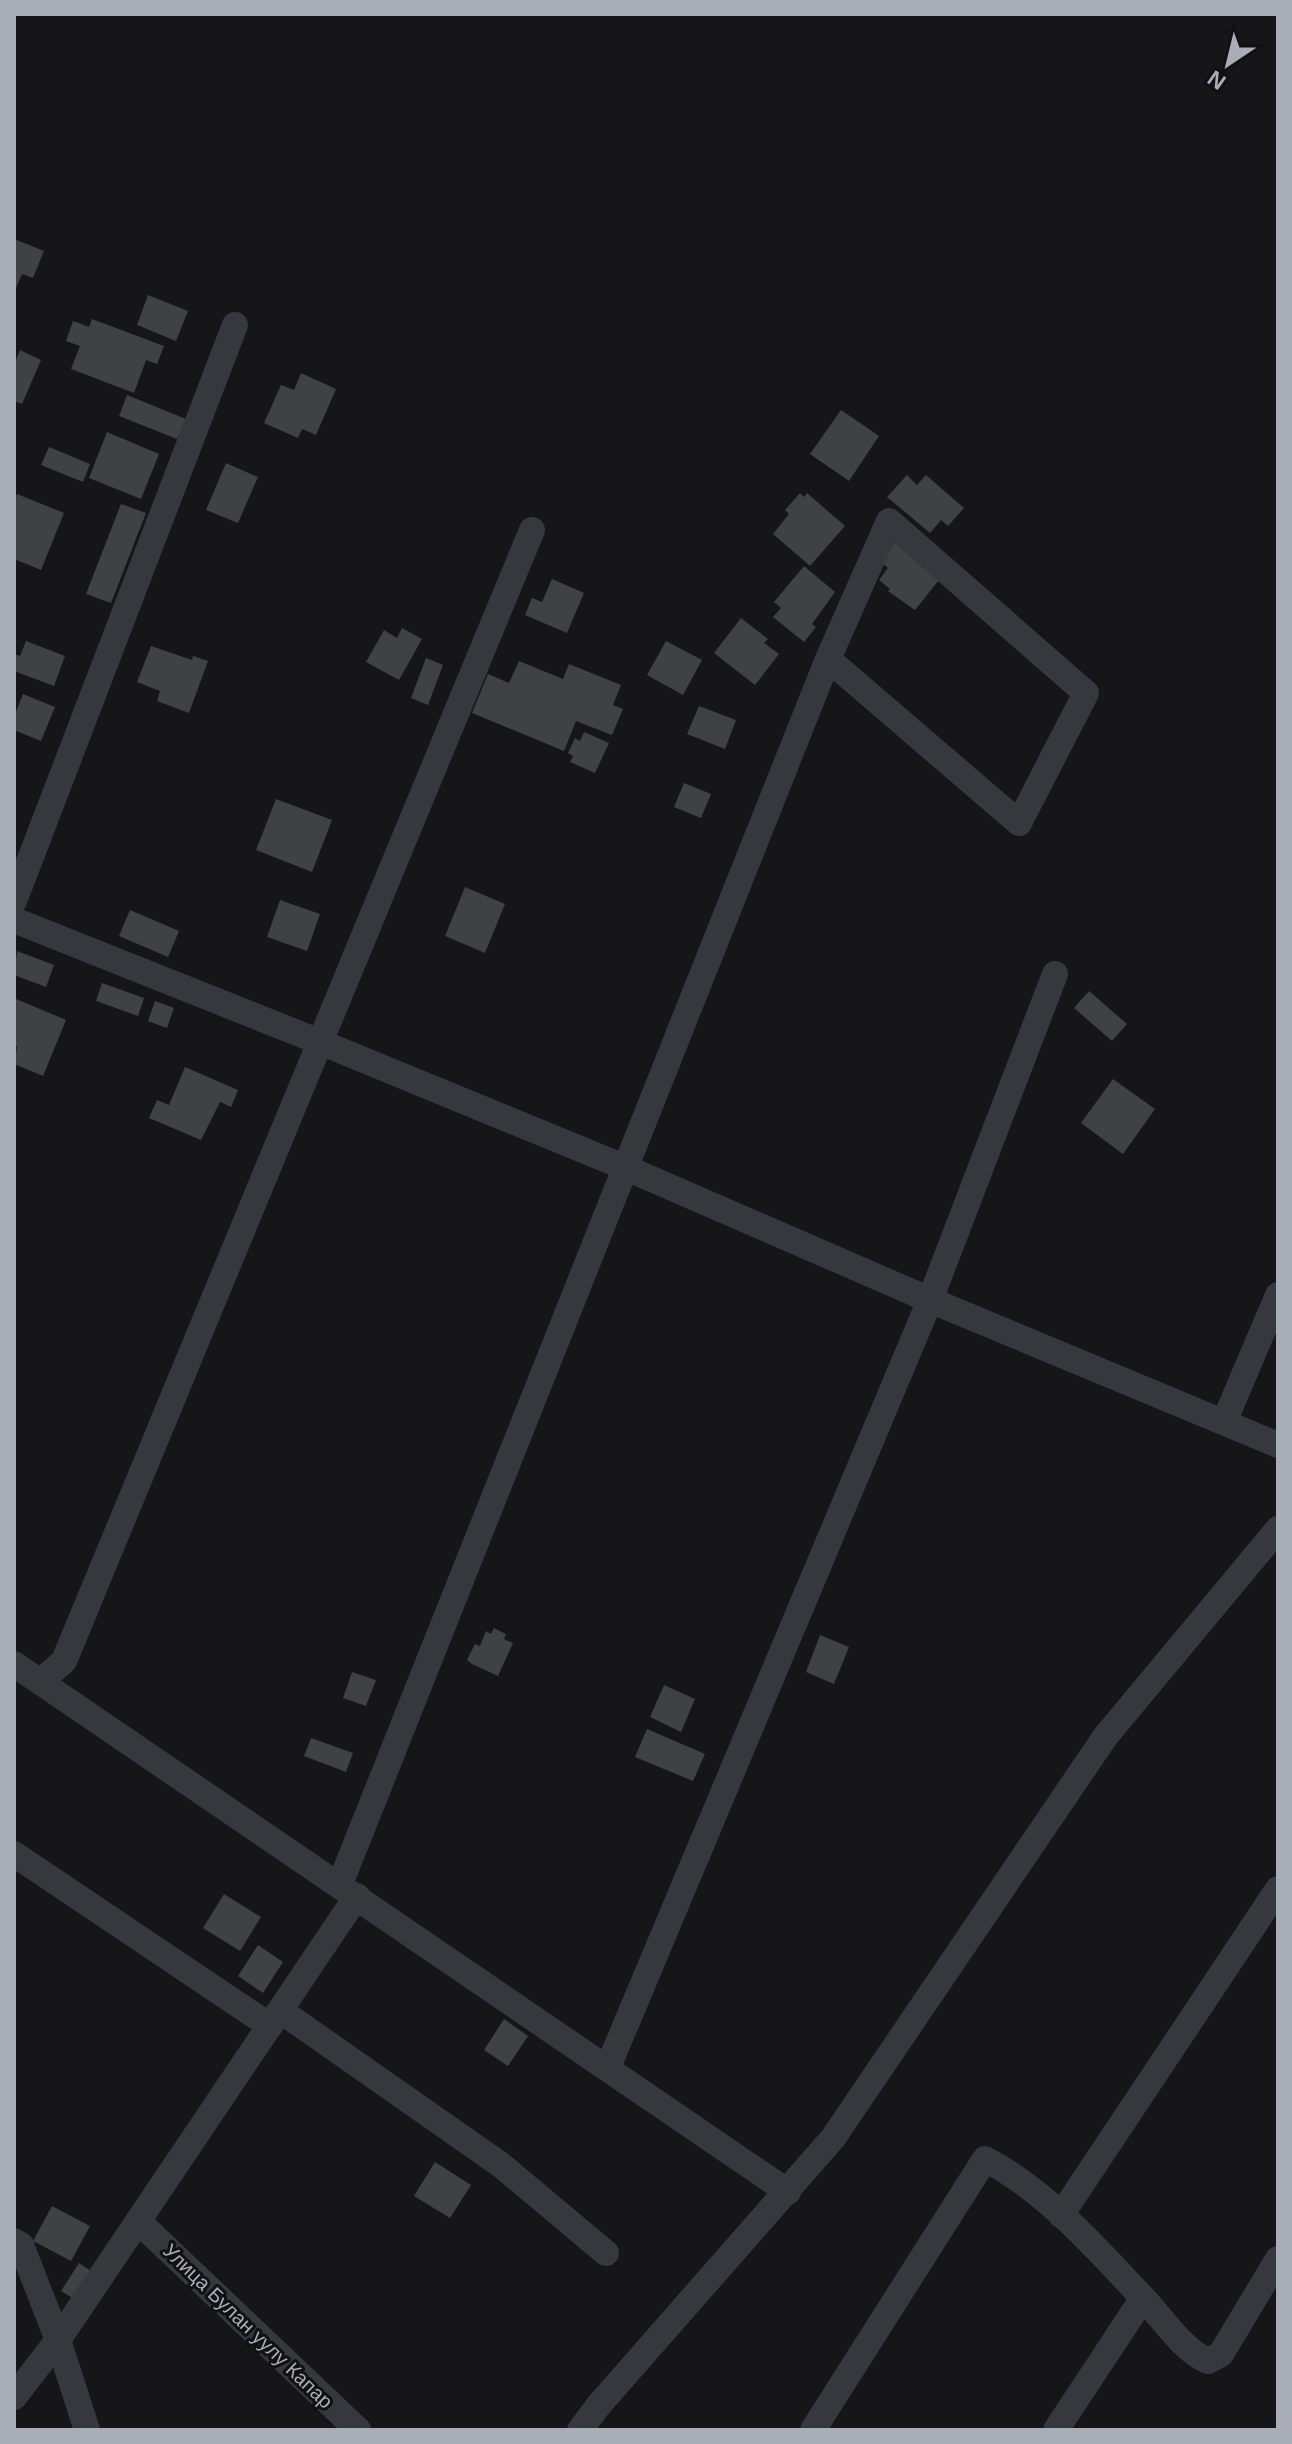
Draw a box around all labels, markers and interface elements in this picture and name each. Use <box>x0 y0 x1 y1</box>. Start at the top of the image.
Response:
north arrow <box>1188 24 1268 104</box>
text: N <box>1203 65 1230 95</box>
street label: Улица Булан уулу Капар <box>159 2239 337 2413</box>

